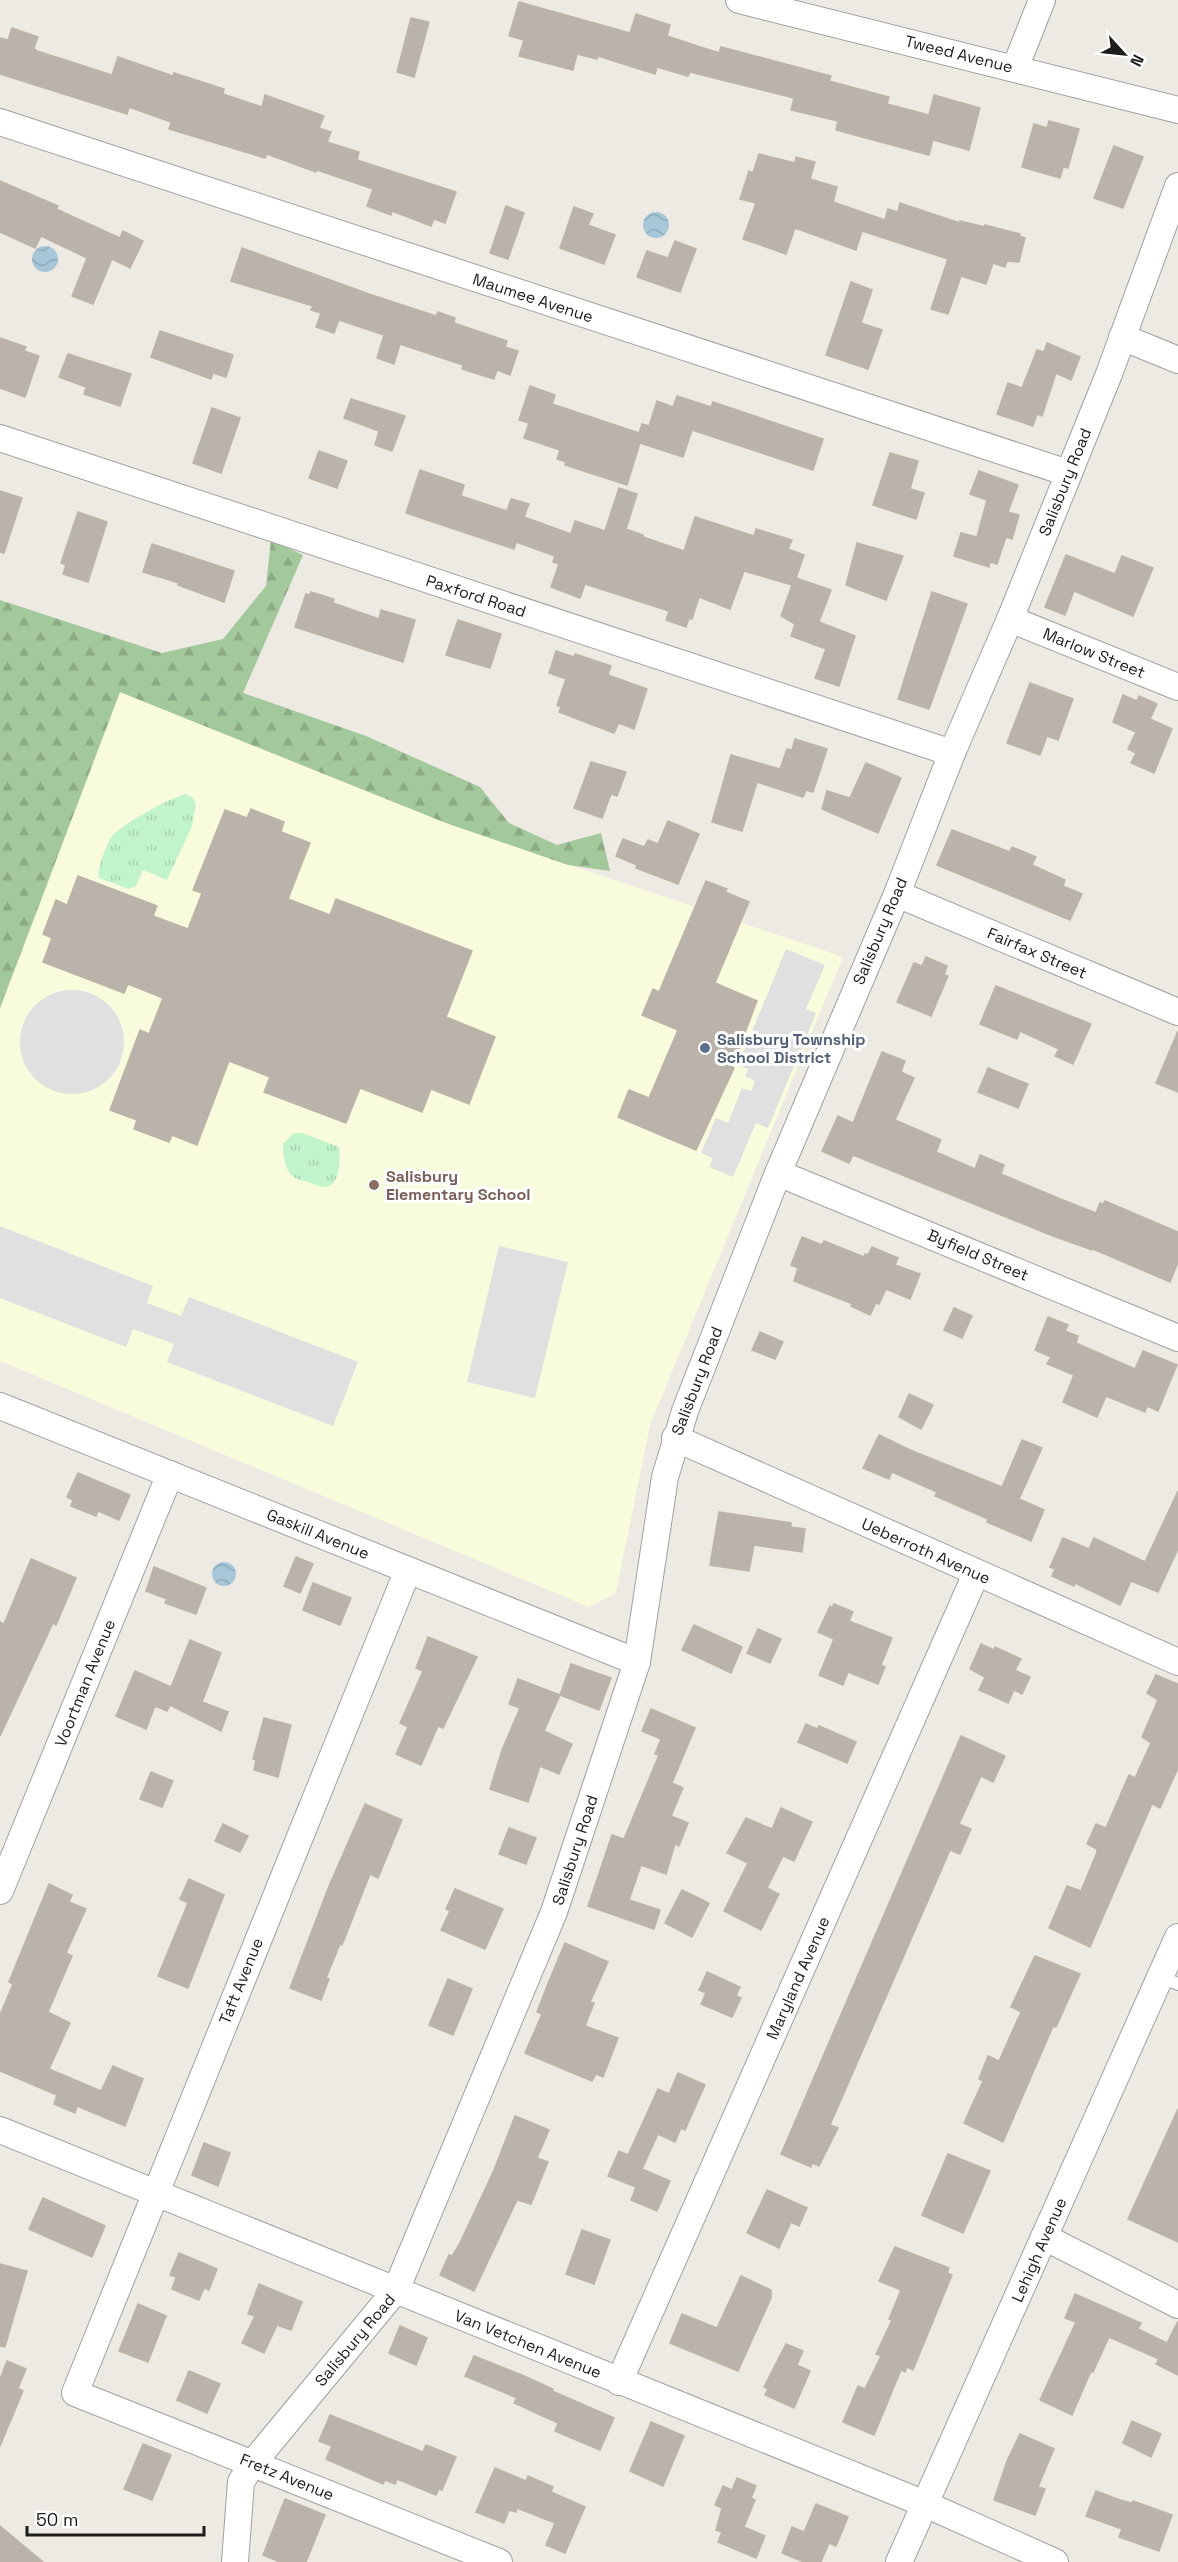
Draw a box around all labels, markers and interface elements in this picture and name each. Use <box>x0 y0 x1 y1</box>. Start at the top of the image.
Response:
north arrow <box>1094 24 1154 84</box>
street label: Tweed Avenue <box>903 30 1015 78</box>
text: N <box>1125 51 1149 70</box>
street label: Maumee Avenue <box>470 269 596 327</box>
street label: Salisbury Road <box>1034 425 1096 539</box>
street label: Paxford Road <box>423 570 529 622</box>
street label: Marlow Street <box>1040 623 1148 683</box>
street label: Salisbury Road <box>848 874 912 988</box>
street label: Fairfax Street <box>984 923 1090 983</box>
place label: Salisbury Township School District <box>717 1029 865 1068</box>
marker: Salisbury Township School District <box>698 1041 712 1055</box>
place label: Salisbury Elementary School <box>386 1166 530 1205</box>
marker: Salisbury Elementary School <box>367 1178 381 1192</box>
street label: Byfield Street <box>924 1224 1032 1286</box>
street label: Salisbury Road <box>667 1324 727 1438</box>
street label: Gaskill Avenue <box>264 1504 372 1564</box>
street label: Ueberroth Avenue <box>858 1513 994 1589</box>
street label: Voortman Avenue <box>50 1616 120 1750</box>
street label: Salisbury Road <box>547 1792 603 1908</box>
street label: Maryland Avenue <box>761 1913 835 2043</box>
street label: Taft Avenue <box>214 1935 268 2027</box>
street label: Lehigh Avenue <box>1007 2194 1071 2306</box>
street label: Salisbury Road <box>310 2289 400 2391</box>
street label: Van Vetchen Avenue <box>451 2305 605 2383</box>
street label: Fretz Avenue <box>237 2449 337 2505</box>
scale bar <box>27 2499 204 2537</box>
text: 50 m <box>36 2508 78 2531</box>

